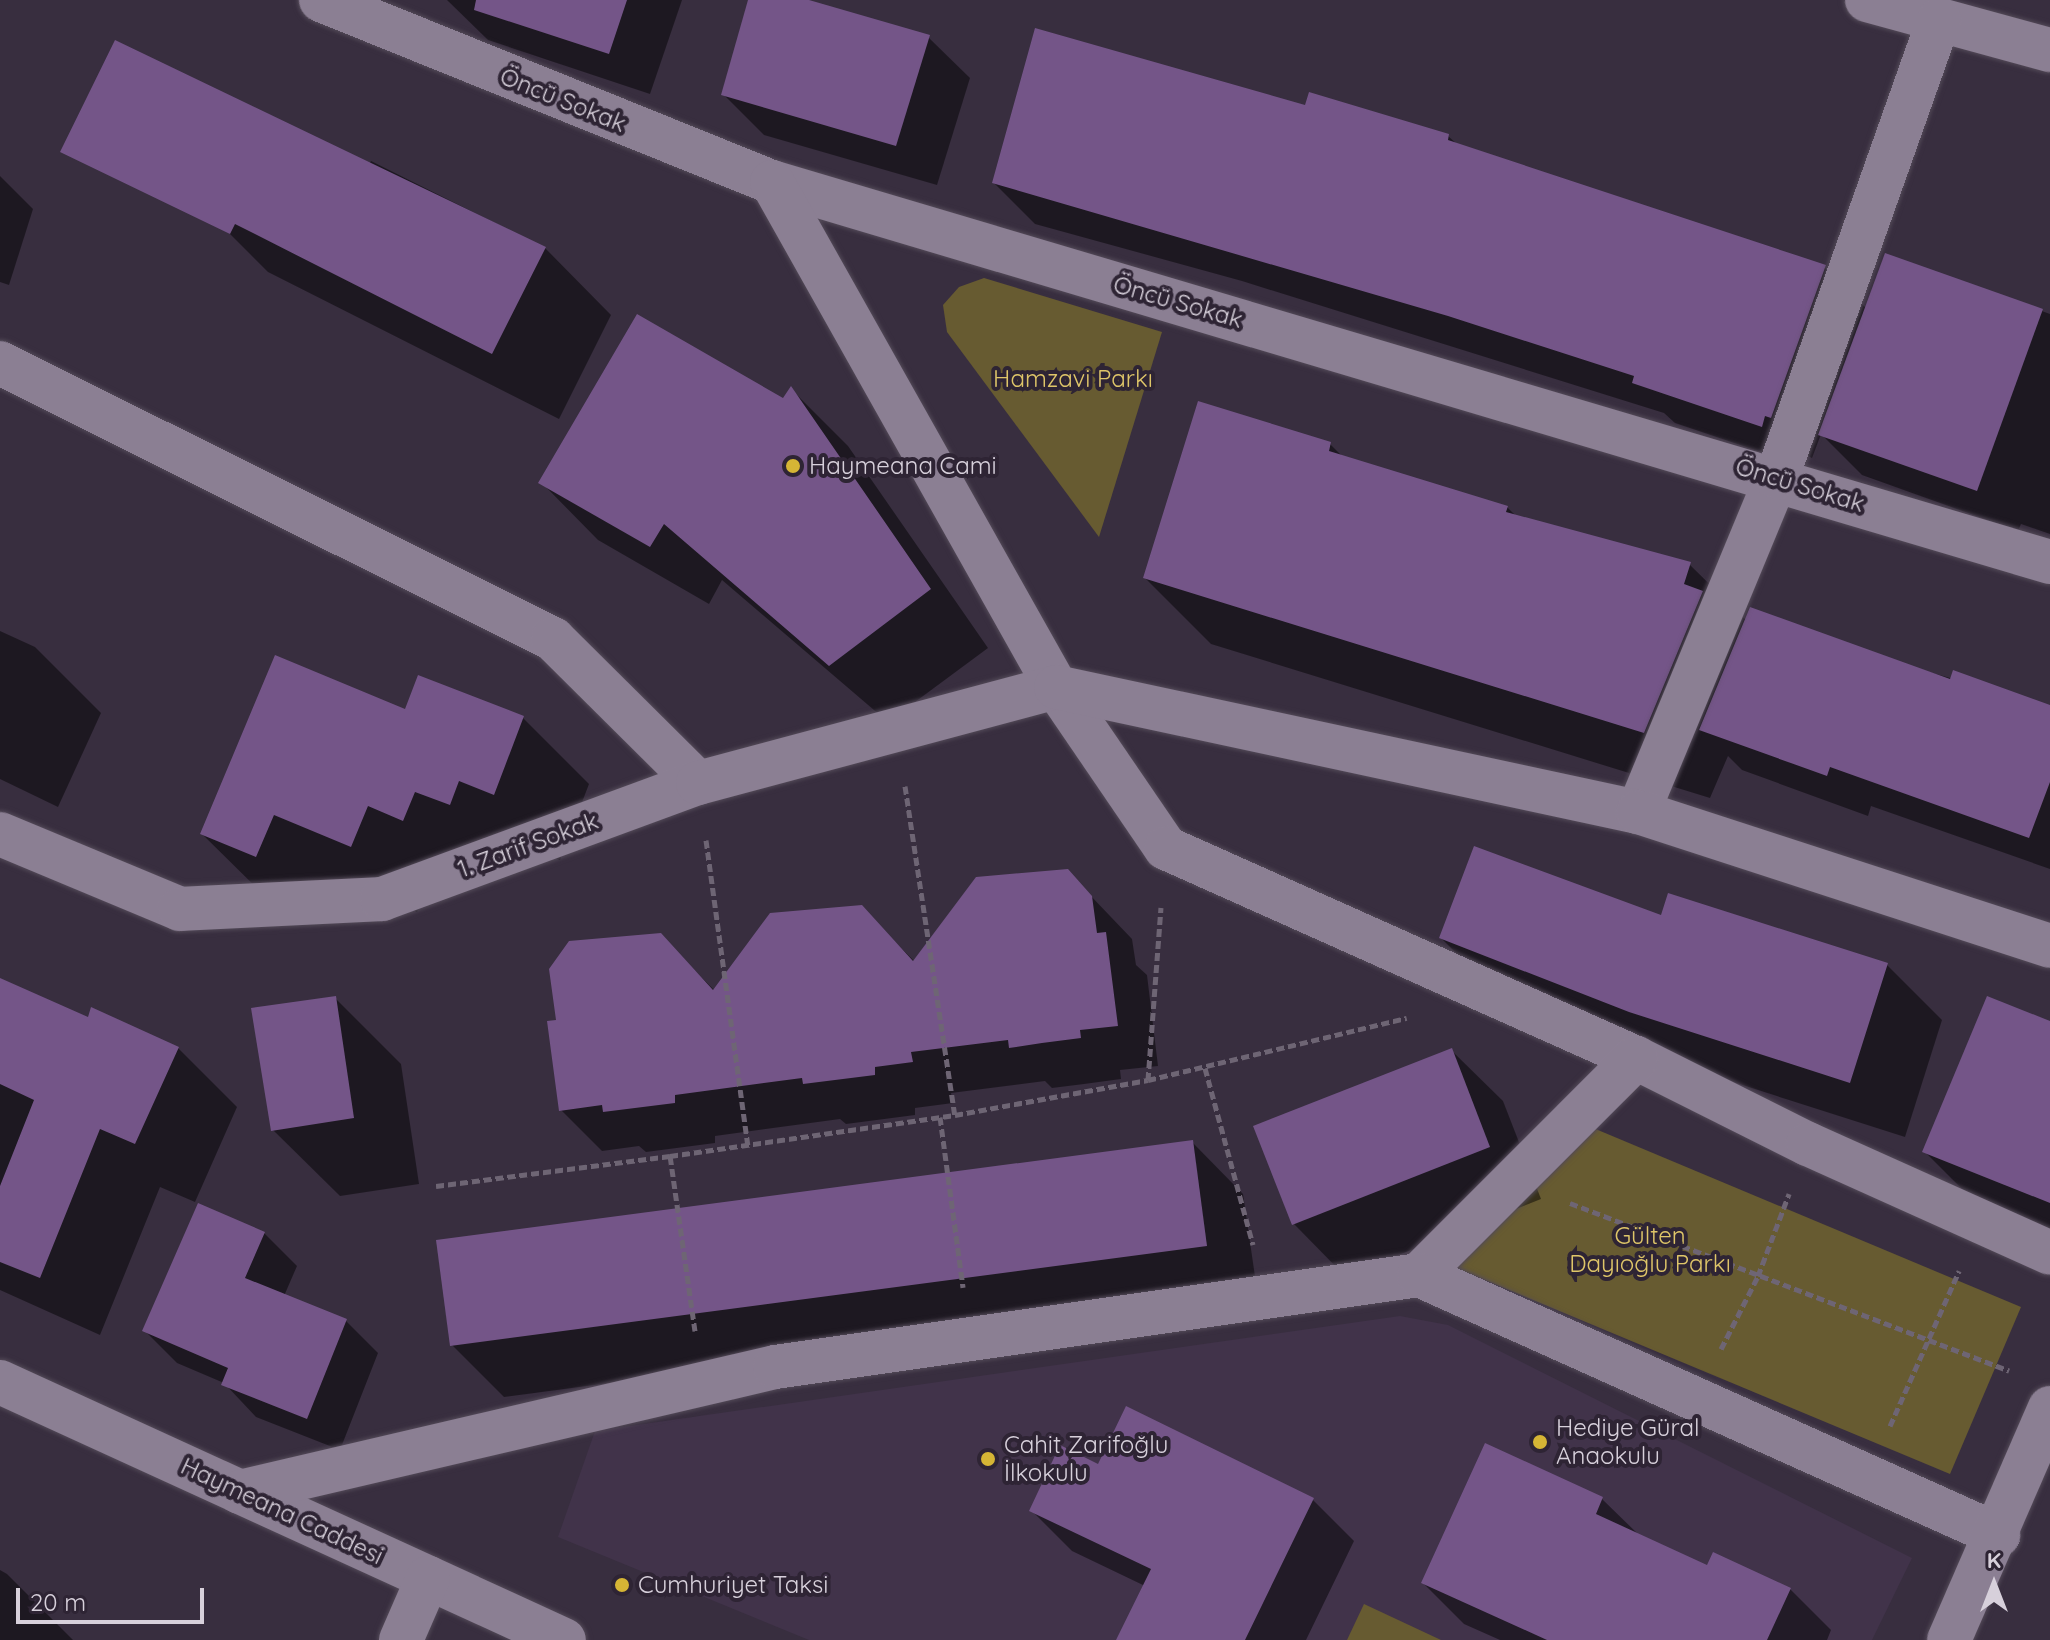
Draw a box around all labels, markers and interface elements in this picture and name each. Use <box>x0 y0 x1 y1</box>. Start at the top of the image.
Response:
street label: Öncü Sokak <box>496 62 630 138</box>
street label: Öncü Sokak <box>1110 270 1246 334</box>
park label: Hamzavi Parkı <box>993 365 1153 393</box>
place label: Haymeana Cami <box>809 452 997 480</box>
street label: Öncü Sokak <box>1732 452 1868 518</box>
marker: Haymeana Cami <box>784 457 802 475</box>
street label: 1. Zarif Sokak <box>454 806 602 884</box>
park label: Gülten Dayıoğlu Parkı <box>1569 1222 1731 1278</box>
place label: Hediye Güral Anaokulu <box>1556 1414 1699 1470</box>
place label: Cahit Zarifoğlu İlkokulu <box>1004 1431 1168 1487</box>
marker: Hediye Güral Anaokulu <box>1531 1433 1549 1451</box>
marker: Cahit Zarifoğlu İlkokulu <box>979 1450 997 1468</box>
street label: Haymeana Caddesi <box>176 1452 388 1570</box>
north arrow <box>1954 1544 2034 1624</box>
text: K <box>1987 1546 2001 1574</box>
place label: Cumhuriyet Taksi <box>638 1571 828 1599</box>
scale bar <box>20 1572 208 1622</box>
marker: Cumhuriyet Taksi <box>613 1576 631 1594</box>
text: 20 m <box>30 1587 86 1617</box>

